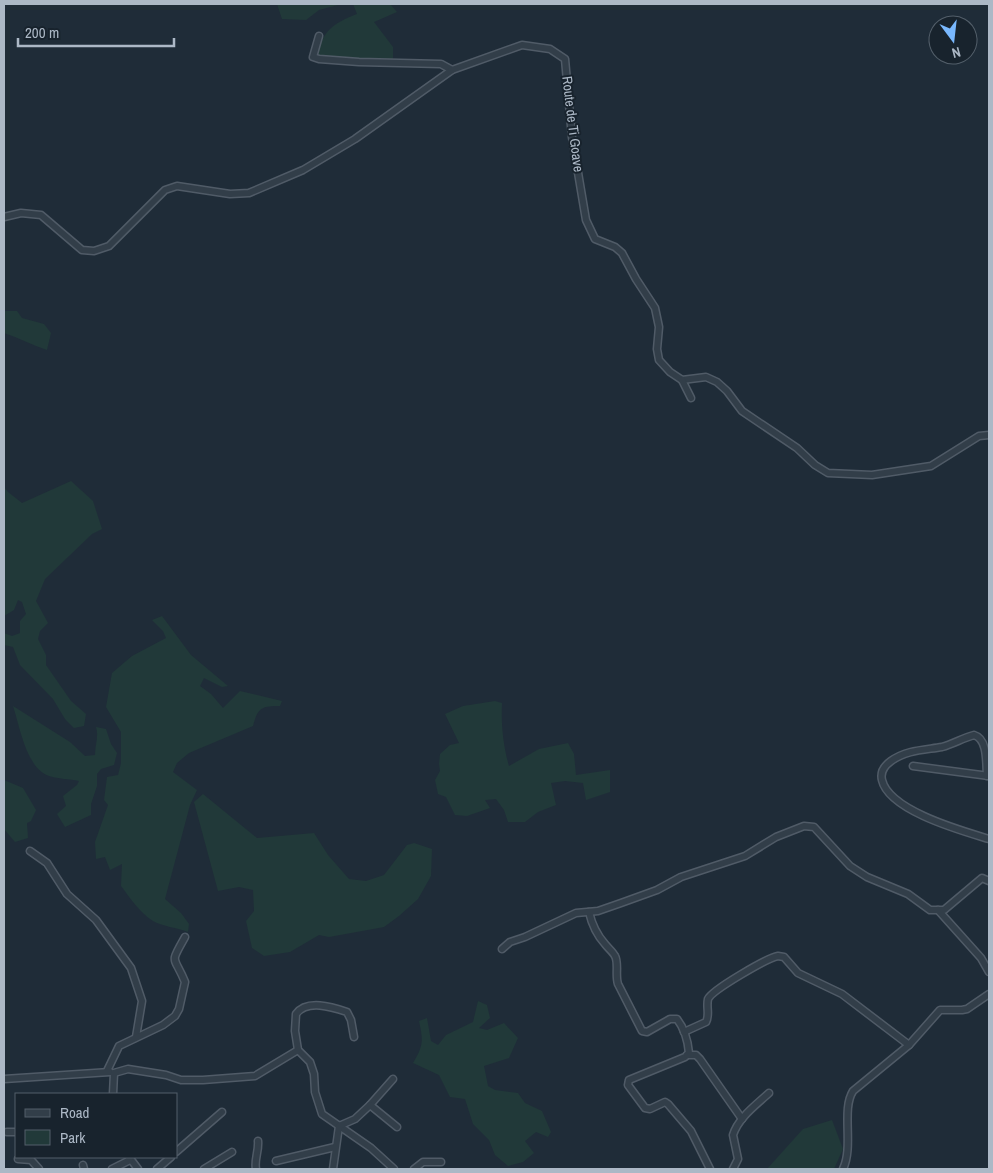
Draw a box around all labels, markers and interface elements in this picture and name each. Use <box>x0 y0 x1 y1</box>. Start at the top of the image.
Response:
scale bar <box>18 15 174 47</box>
north arrow <box>928 15 978 65</box>
text: 200 m <box>25 22 59 43</box>
text: N <box>950 43 963 62</box>
street label: Route de Ti Goave <box>558 75 588 173</box>
legend <box>15 1093 178 1158</box>
text: Road <box>60 1102 89 1123</box>
text: Park <box>60 1127 86 1148</box>

